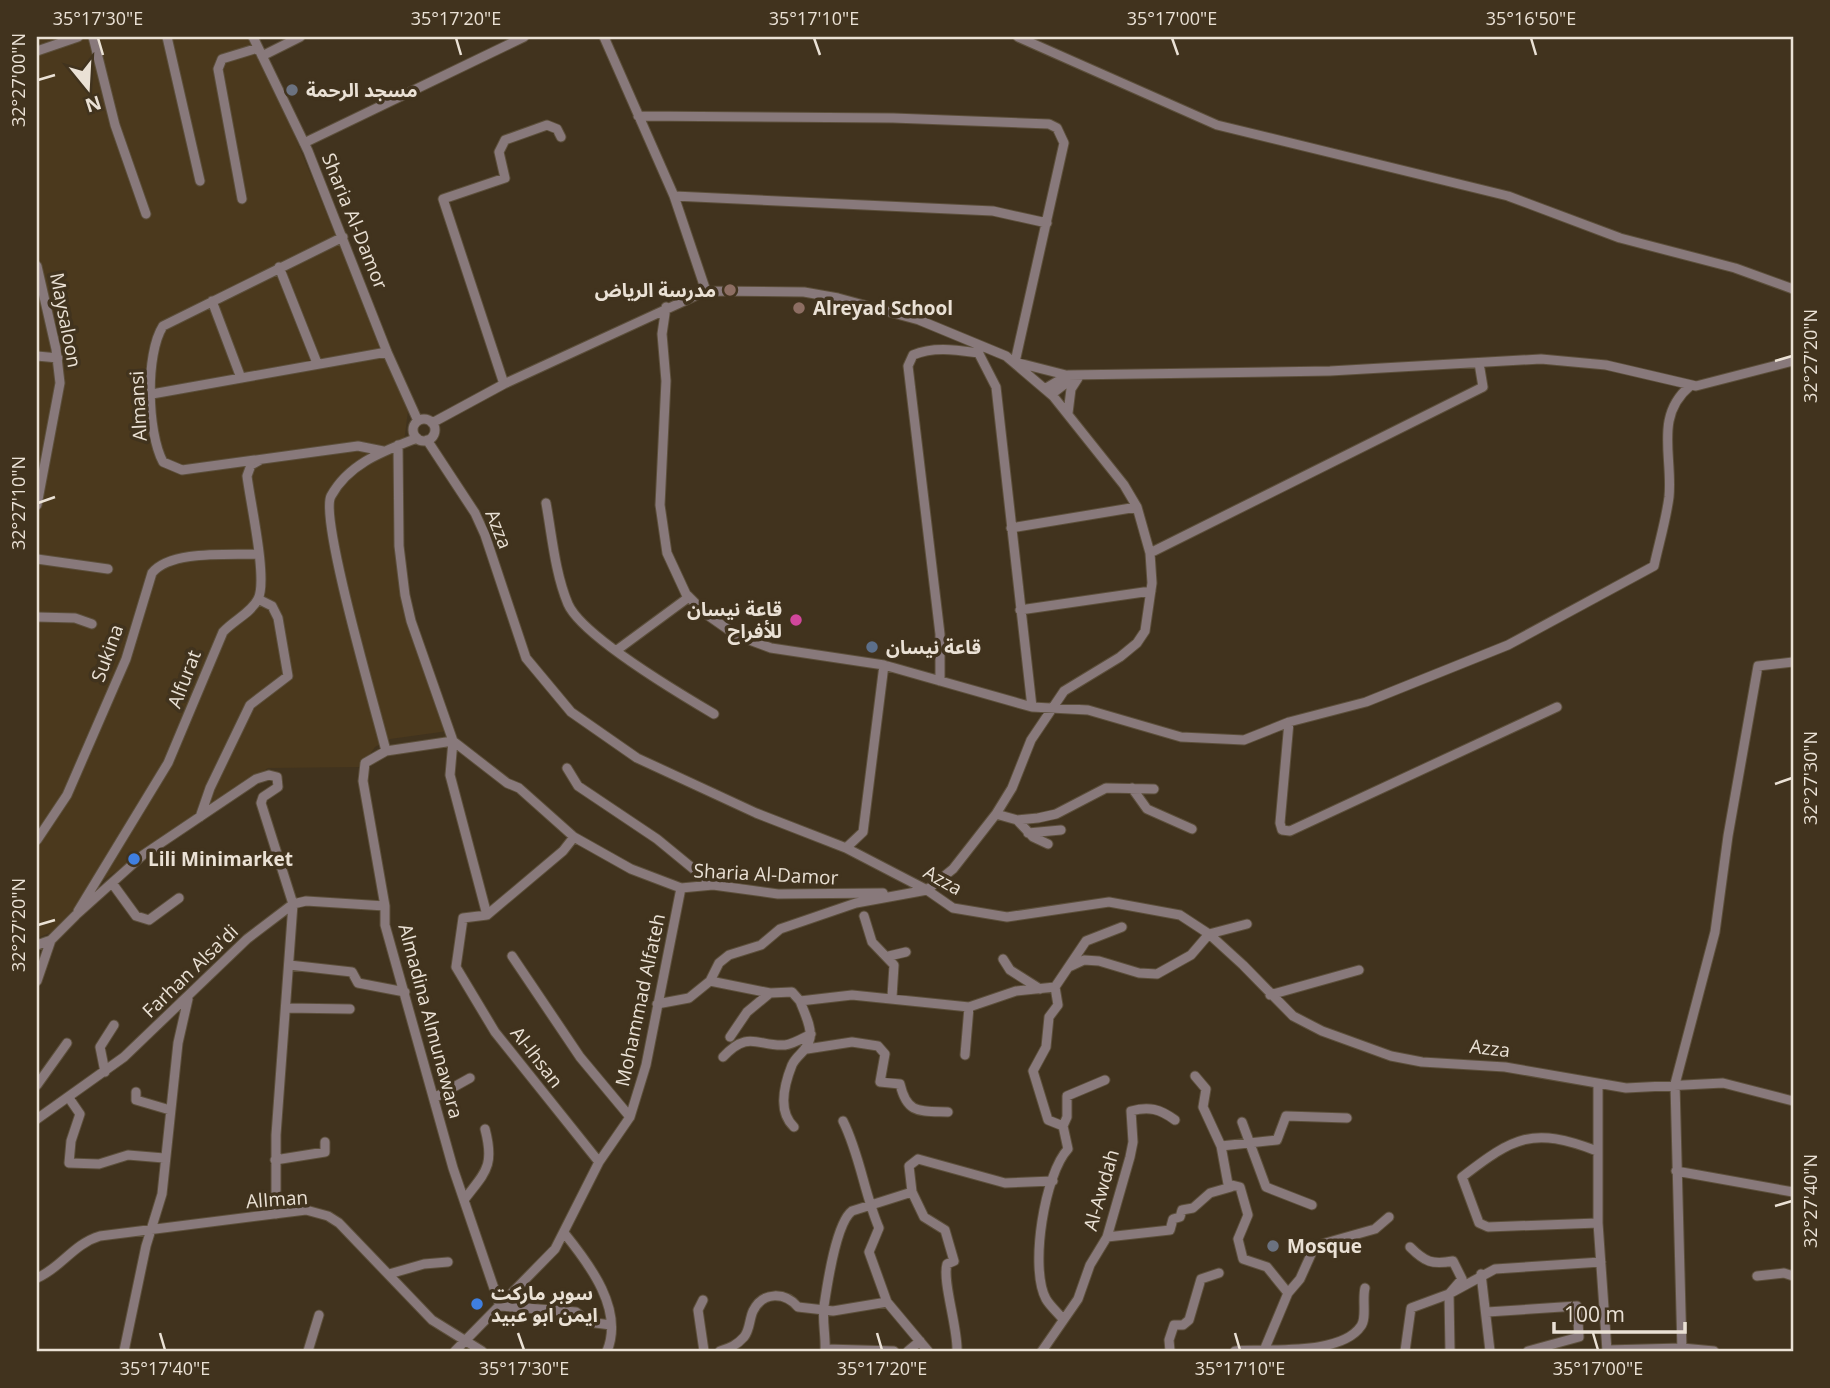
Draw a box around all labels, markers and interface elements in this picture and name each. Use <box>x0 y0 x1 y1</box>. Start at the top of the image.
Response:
text: 35°17'30"E <box>53 6 143 30</box>
text: 35°17'20"E <box>411 6 501 30</box>
text: 35°17'10"E <box>769 6 859 30</box>
text: 35°17'00"E <box>1127 6 1217 30</box>
text: 35°16'50"E <box>1486 6 1576 30</box>
text: 32°27'00"N <box>6 33 30 127</box>
north arrow <box>52 52 122 122</box>
place label: مسجد الرحمة <box>306 77 418 103</box>
marker: مسجد الرحمة <box>284 82 300 98</box>
text: N <box>82 89 105 119</box>
street label: Sharia Al-Damor <box>316 149 394 293</box>
street label: Maysaloon <box>44 270 88 370</box>
place label: مدرسة الرياض <box>595 277 716 303</box>
marker: مدرسة الرياض <box>722 282 738 298</box>
place label: Alreyad School <box>813 295 953 321</box>
marker: Alreyad School <box>791 300 807 316</box>
text: 32°27'20"N <box>1798 309 1822 403</box>
street label: Almansi <box>123 370 153 442</box>
text: 32°27'10"N <box>6 456 30 550</box>
street label: Azza <box>479 505 519 553</box>
place label: قاعة نيسان للأفراح <box>687 596 782 645</box>
marker: قاعة نيسان للأفراح <box>788 612 804 628</box>
street label: Sukina <box>85 621 129 685</box>
place label: قاعة نيسان <box>886 634 981 660</box>
marker: قاعة نيسان <box>864 639 880 655</box>
street label: Alfurat <box>161 646 207 712</box>
text: 32°27'30"N <box>1798 731 1822 825</box>
place label: Lili Minimarket <box>148 846 293 872</box>
marker: Lili Minimarket <box>126 851 142 867</box>
street label: Sharia Al-Damor <box>693 857 839 891</box>
street label: Azza <box>919 859 967 901</box>
text: 32°27'20"N <box>6 878 30 972</box>
street label: Mohammad Alfateh <box>609 911 671 1089</box>
street label: Farhan Alsa'di <box>136 919 244 1023</box>
street label: Almadina Almunawara <box>393 921 469 1121</box>
street label: Al-Ihsan <box>505 1021 569 1093</box>
street label: Azza <box>1468 1033 1512 1063</box>
street label: Al-Awdah <box>1077 1146 1125 1234</box>
text: 32°27'40"N <box>1798 1154 1822 1248</box>
street label: AlIman <box>245 1184 309 1214</box>
place label: Mosque <box>1287 1233 1362 1259</box>
marker: Mosque <box>1265 1238 1281 1254</box>
place label: سوبر ماركت ايمن ابو عبيد <box>491 1280 598 1328</box>
scale bar <box>1554 1290 1685 1334</box>
marker: سوبر ماركت ايمن ابو عبيد <box>469 1296 485 1312</box>
text: 100 m <box>1564 1300 1625 1328</box>
text: 35°17'40"E <box>120 1356 210 1380</box>
text: 35°17'30"E <box>479 1356 569 1380</box>
text: 35°17'20"E <box>837 1356 927 1380</box>
text: 35°17'10"E <box>1195 1356 1285 1380</box>
text: 35°17'00"E <box>1553 1356 1643 1380</box>

